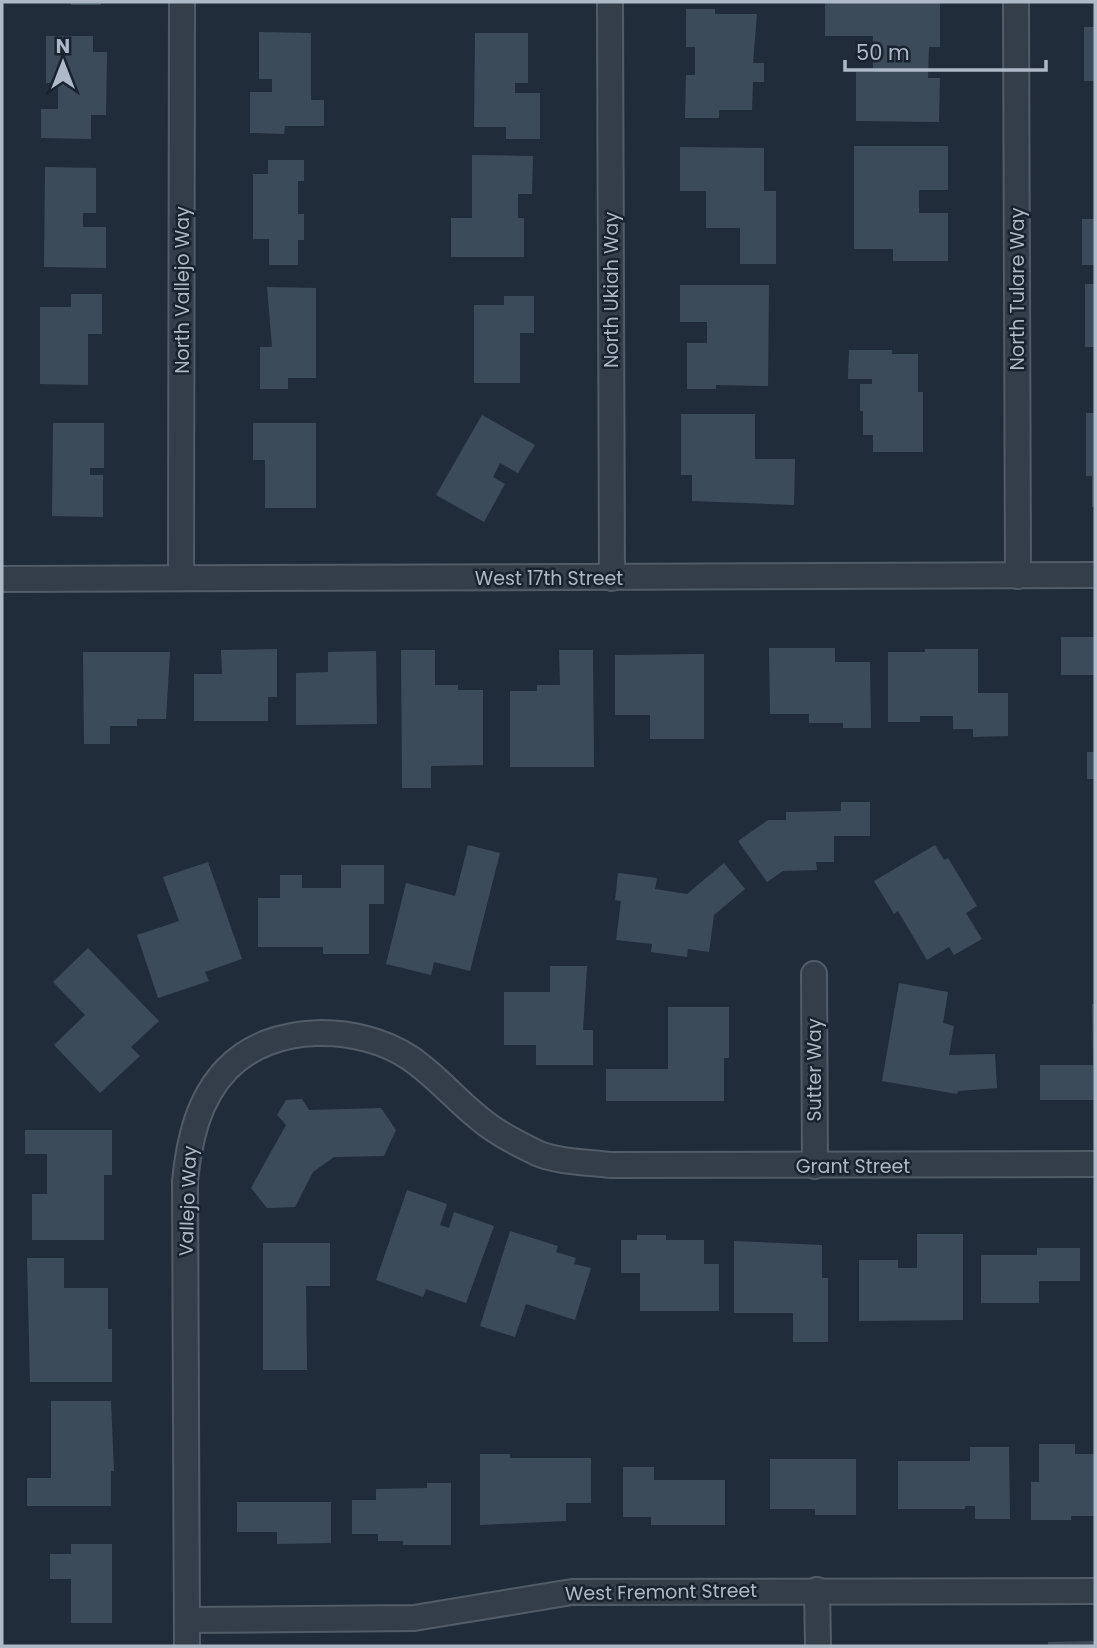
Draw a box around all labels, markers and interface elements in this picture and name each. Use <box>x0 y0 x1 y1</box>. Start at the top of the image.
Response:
north arrow <box>28 28 98 98</box>
scale bar <box>845 28 1046 72</box>
text: N <box>56 33 70 60</box>
text: 50 m <box>856 38 910 67</box>
street label: North Vallejo Way <box>169 206 196 374</box>
street label: North Tulare Way <box>1004 207 1031 370</box>
street label: North Ukiah Way <box>598 212 625 368</box>
street label: West 17th Street <box>475 565 623 592</box>
street label: Sutter Way <box>801 1018 828 1122</box>
street label: Vallejo Way <box>173 1145 203 1257</box>
street label: Grant Street <box>796 1153 910 1180</box>
street label: West Fremont Street <box>565 1577 757 1607</box>

